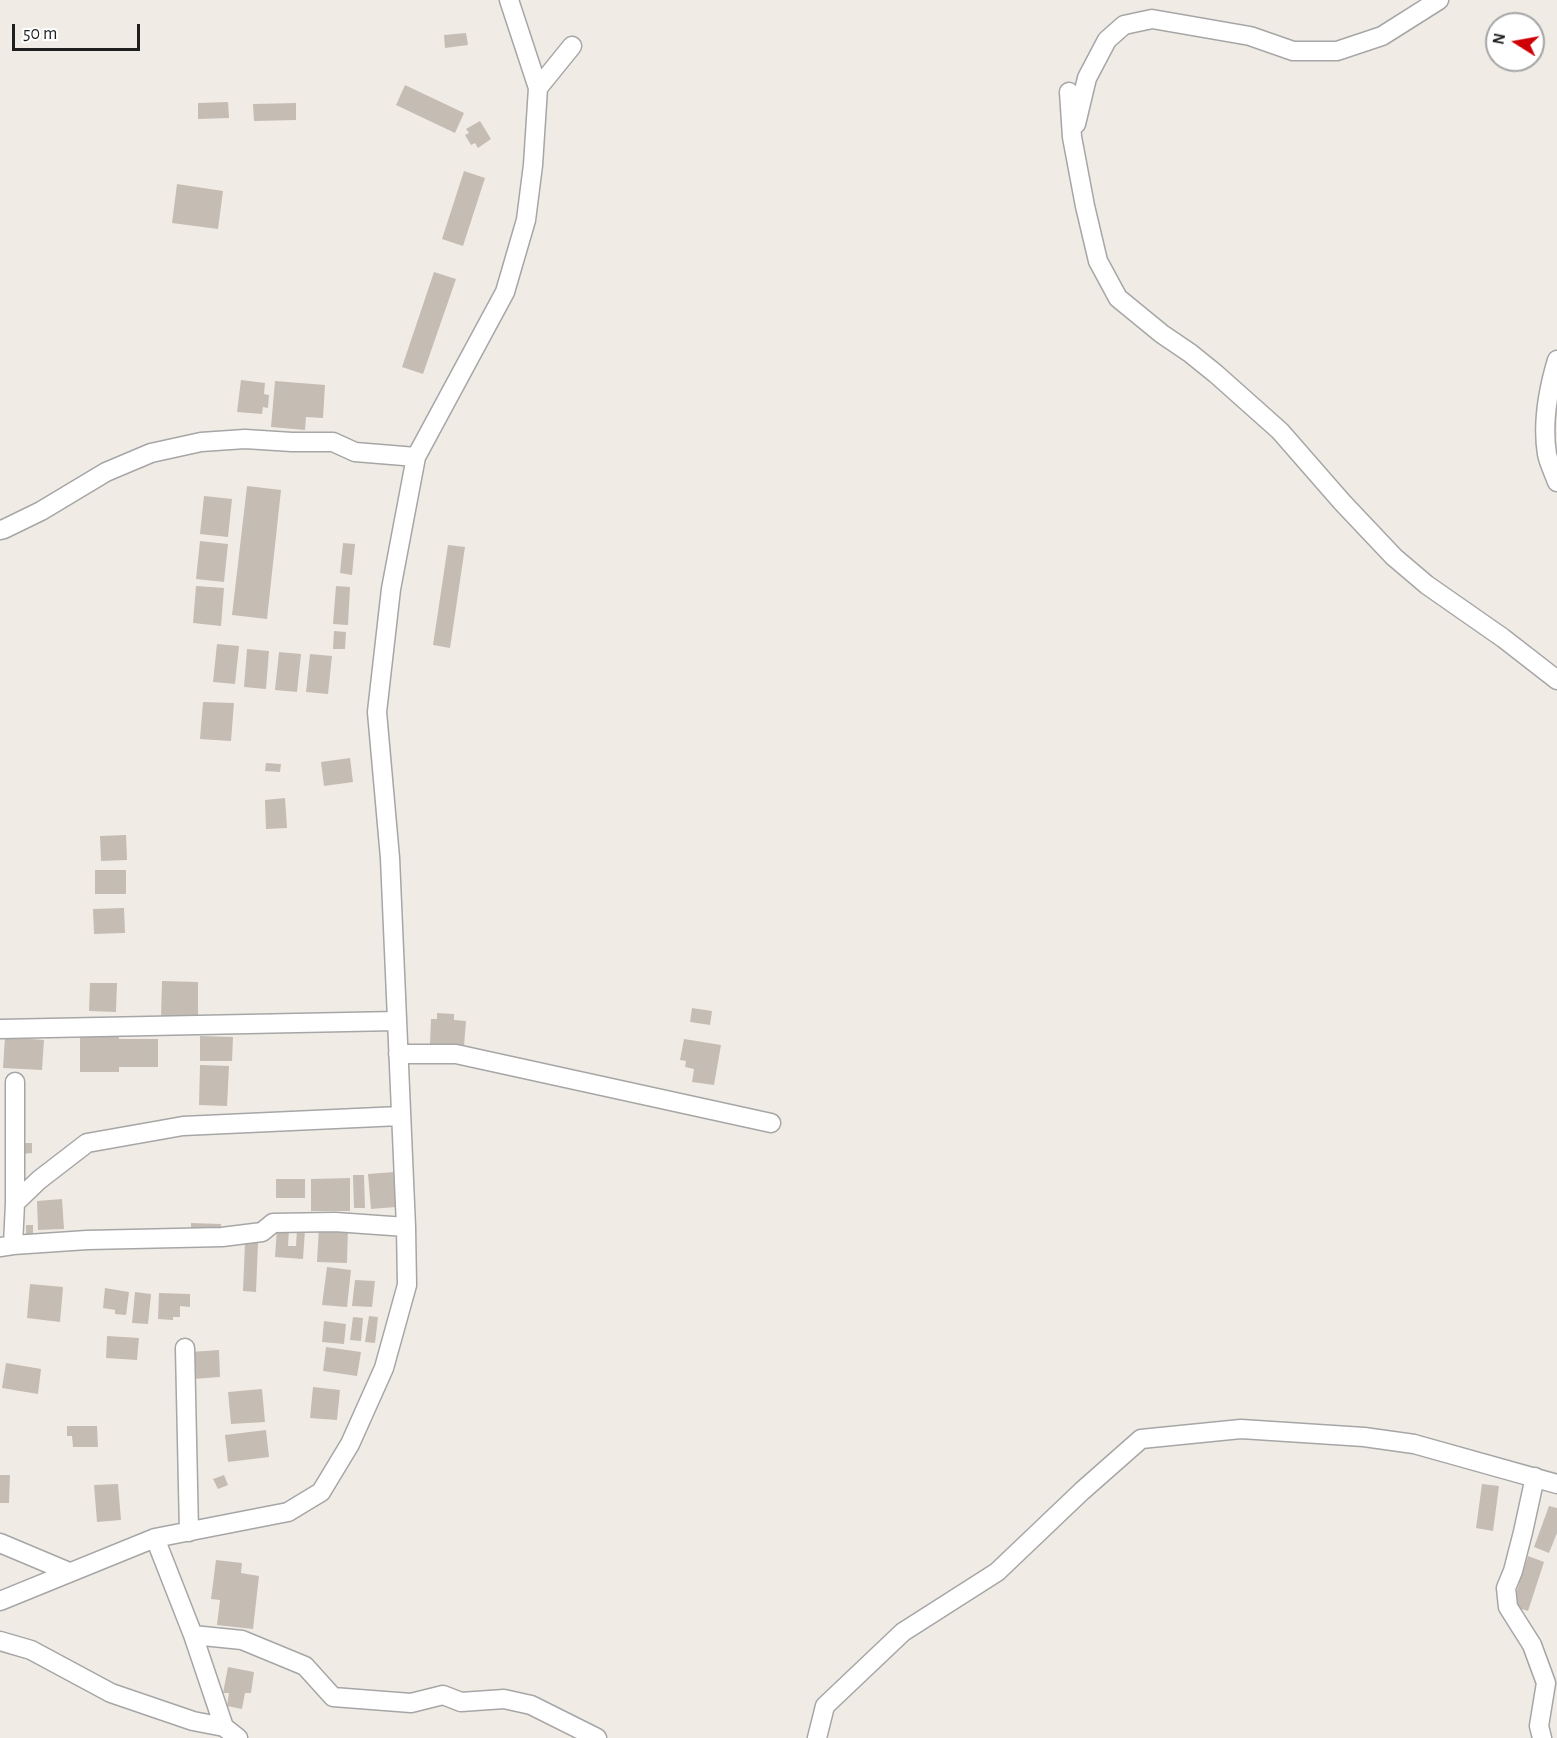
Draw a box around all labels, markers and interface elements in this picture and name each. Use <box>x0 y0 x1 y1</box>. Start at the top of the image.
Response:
scale bar <box>15 12 142 50</box>
north arrow <box>1485 12 1545 72</box>
text: 50 m <box>23 25 57 43</box>
text: N <box>1490 32 1508 46</box>

